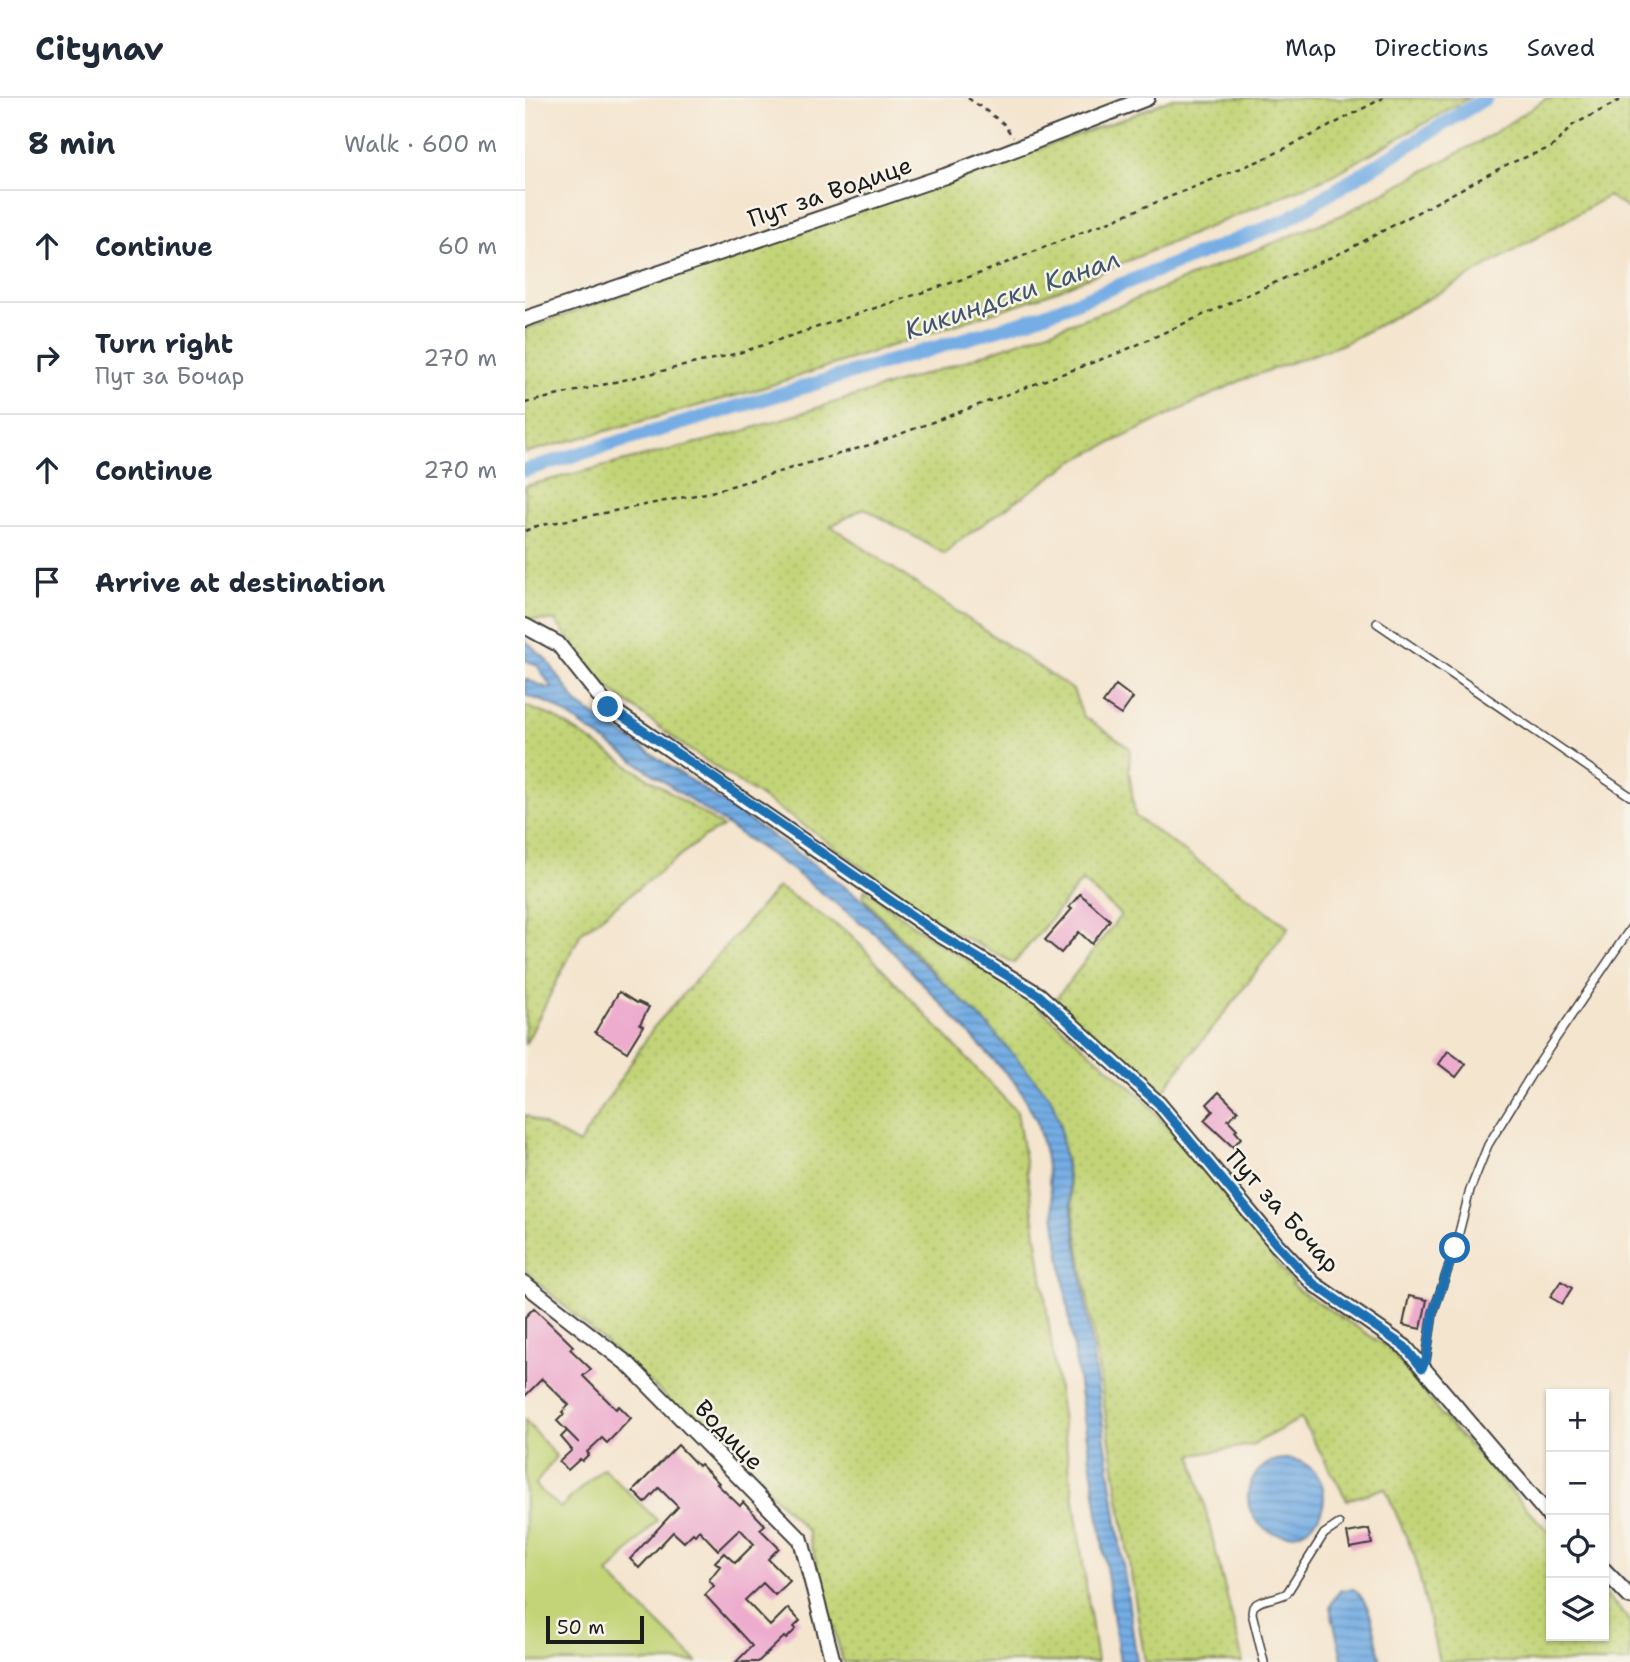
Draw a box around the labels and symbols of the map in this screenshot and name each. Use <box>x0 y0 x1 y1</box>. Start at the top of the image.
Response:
street label: Пут за Водице <box>744 149 916 235</box>
water label: Кикиндски Канал <box>900 241 1124 347</box>
route end <box>592 691 623 722</box>
street label: Пут за Бочар <box>1219 1142 1347 1280</box>
route start <box>1439 1232 1470 1263</box>
street label: Водице <box>687 1393 771 1477</box>
scale bar <box>546 1613 644 1645</box>

